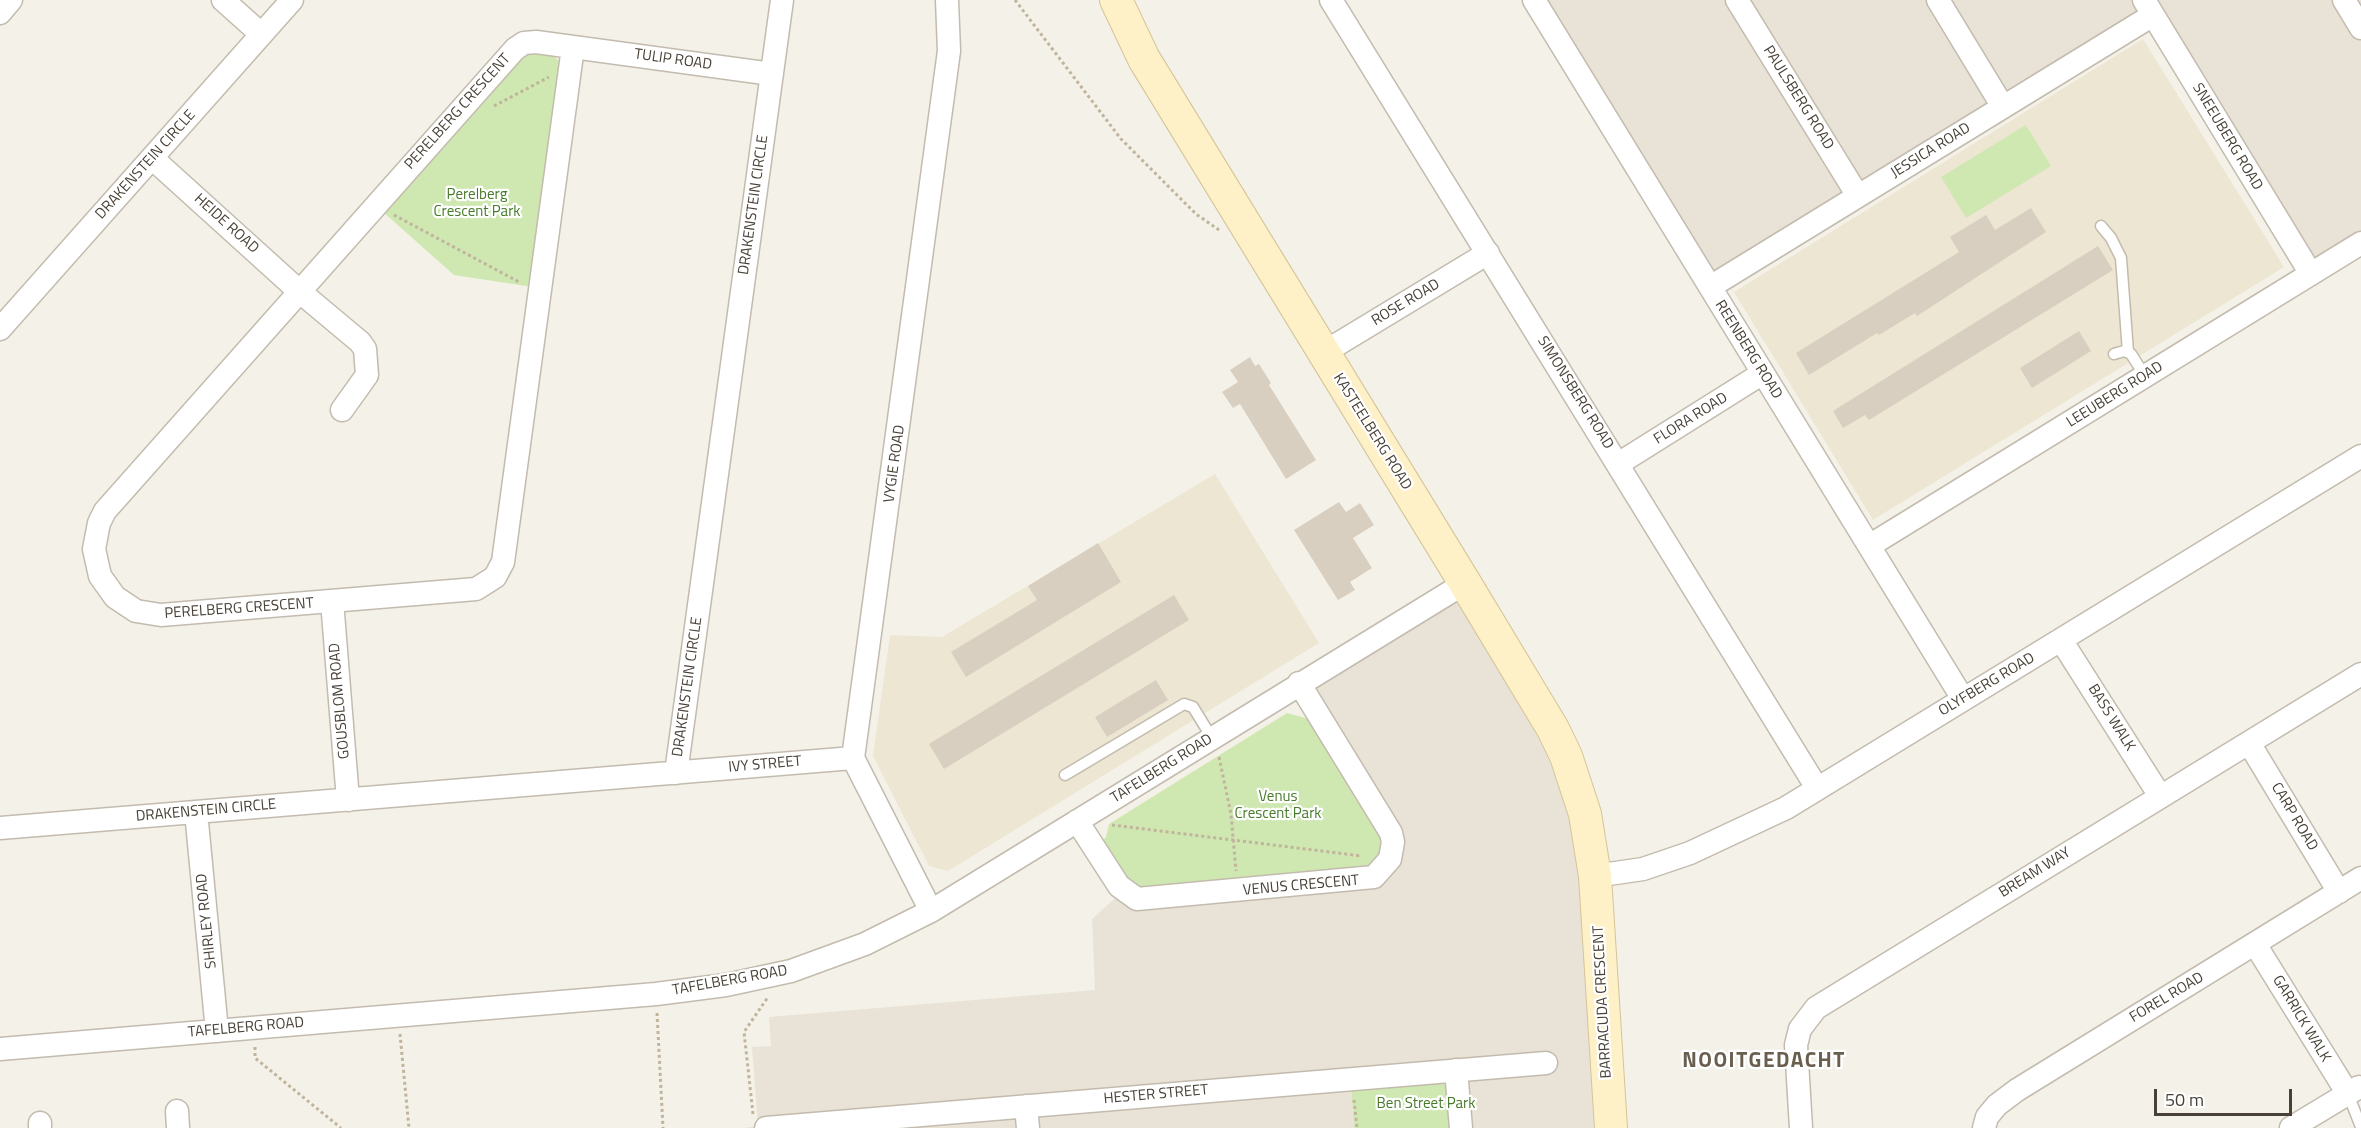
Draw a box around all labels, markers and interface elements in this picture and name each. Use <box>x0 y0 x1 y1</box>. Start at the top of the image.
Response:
street label: PAULSBERG ROAD <box>1759 43 1837 153</box>
street label: TULIP ROAD <box>633 46 713 74</box>
street label: PERELBERG CRESCENT <box>401 50 515 174</box>
street label: SNEEUBERG ROAD <box>2188 80 2266 194</box>
street label: DRAKENSTEIN CIRCLE <box>92 107 200 223</box>
street label: JESSICA ROAD <box>1888 119 1974 183</box>
street label: DRAKENSTEIN CIRCLE <box>735 134 773 276</box>
park label: Perelberg Crescent Park <box>434 186 520 221</box>
street label: HEIDE ROAD <box>190 190 262 258</box>
street label: ROSE ROAD <box>1369 276 1443 330</box>
street label: REENBERG ROAD <box>1710 297 1786 403</box>
street label: SIMONSBERG ROAD <box>1533 333 1617 453</box>
street label: LEEUBERG ROAD <box>2063 358 2167 432</box>
street label: KASTEELBERG ROAD <box>1329 370 1415 494</box>
street label: FLORA ROAD <box>1651 389 1731 449</box>
street label: VYGIE ROAD <box>881 424 909 504</box>
street label: PERELBERG CRESCENT <box>164 595 314 623</box>
street label: DRAKENSTEIN CIRCLE <box>669 616 707 758</box>
street label: GOUSBLOM ROAD <box>326 642 354 760</box>
street label: OLYFBERG ROAD <box>1936 649 2038 721</box>
street label: BASS WALK <box>2083 681 2139 755</box>
street label: TAFELBERG ROAD <box>1108 731 1216 807</box>
street label: IVY STREET <box>728 753 802 777</box>
street label: CARP ROAD <box>2267 780 2321 854</box>
park label: Venus Crescent Park <box>1235 788 1321 823</box>
street label: DRAKENSTEIN CIRCLE <box>135 796 277 826</box>
street label: BREAM WAY <box>1996 844 2074 902</box>
street label: VENUS CRESCENT <box>1242 872 1360 900</box>
street label: SHIRLEY ROAD <box>193 873 221 969</box>
street label: BARRACUDA CRESCENT <box>1590 925 1616 1079</box>
street label: TAFELBERG ROAD <box>671 962 789 1000</box>
street label: FOREL ROAD <box>2127 969 2207 1027</box>
street label: GARRICK WALK <box>2268 972 2334 1066</box>
street label: TAFELBERG ROAD <box>187 1014 305 1042</box>
district label: NOOITGEDACHT <box>1682 1049 1846 1075</box>
scale bar <box>2157 1077 2295 1115</box>
street label: HESTER STREET <box>1103 1081 1209 1109</box>
text: 50 m <box>2165 1086 2204 1113</box>
park label: Ben Street Park <box>1377 1095 1475 1113</box>

